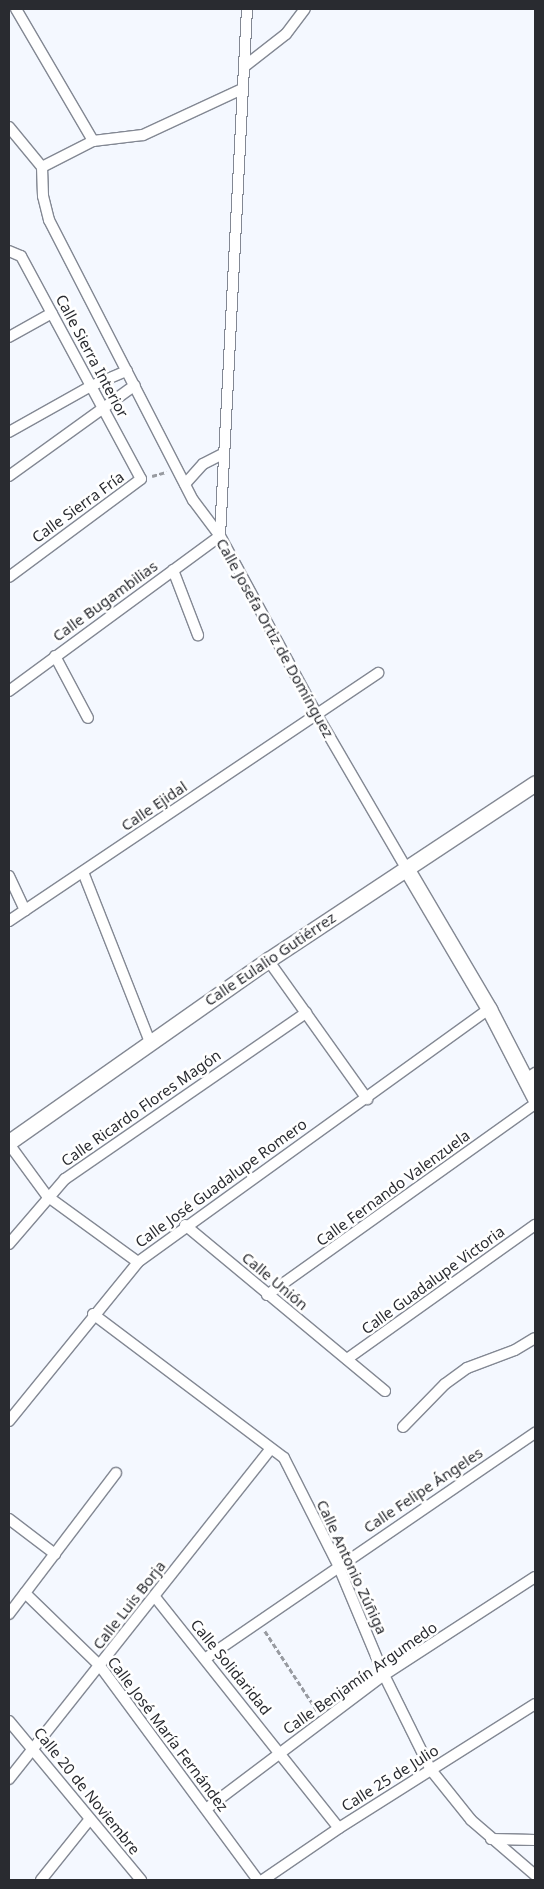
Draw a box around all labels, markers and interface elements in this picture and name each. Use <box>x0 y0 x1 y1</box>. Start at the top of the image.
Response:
street label: Calle Sierra Interior <box>52 292 132 420</box>
street label: Calle Sierra Fría <box>29 468 127 546</box>
street label: Calle Josefa Ortiz de Domínguez <box>213 535 337 741</box>
street label: Calle Bugambilias <box>49 557 161 645</box>
street label: Calle Ejidal <box>118 777 190 835</box>
street label: Calle Eulalio Gutiérrez <box>201 908 339 1010</box>
street label: Calle Ricardo Flores Magón <box>58 1046 224 1170</box>
street label: Calle José Guadalupe Romero <box>132 1115 310 1251</box>
street label: Calle Fernando Valenzuela <box>313 1126 473 1250</box>
street label: Calle Guadalupe Victoria <box>358 1222 508 1338</box>
street label: Calle Unión <box>238 1248 312 1314</box>
street label: Calle Felipe Ángeles <box>360 1444 486 1536</box>
street label: Calle Antonio Zúñiga <box>313 1497 391 1637</box>
street label: Calle Luis Borja <box>89 1557 169 1653</box>
street label: Calle Solidaridad <box>187 1616 275 1718</box>
street label: Calle Benjamín Argumedo <box>280 1618 440 1738</box>
street label: Calle José María Fernández <box>104 1653 232 1815</box>
street label: Calle 20 de Noviembre <box>30 1724 144 1858</box>
street label: Calle 25 de Julio <box>338 1741 442 1815</box>

